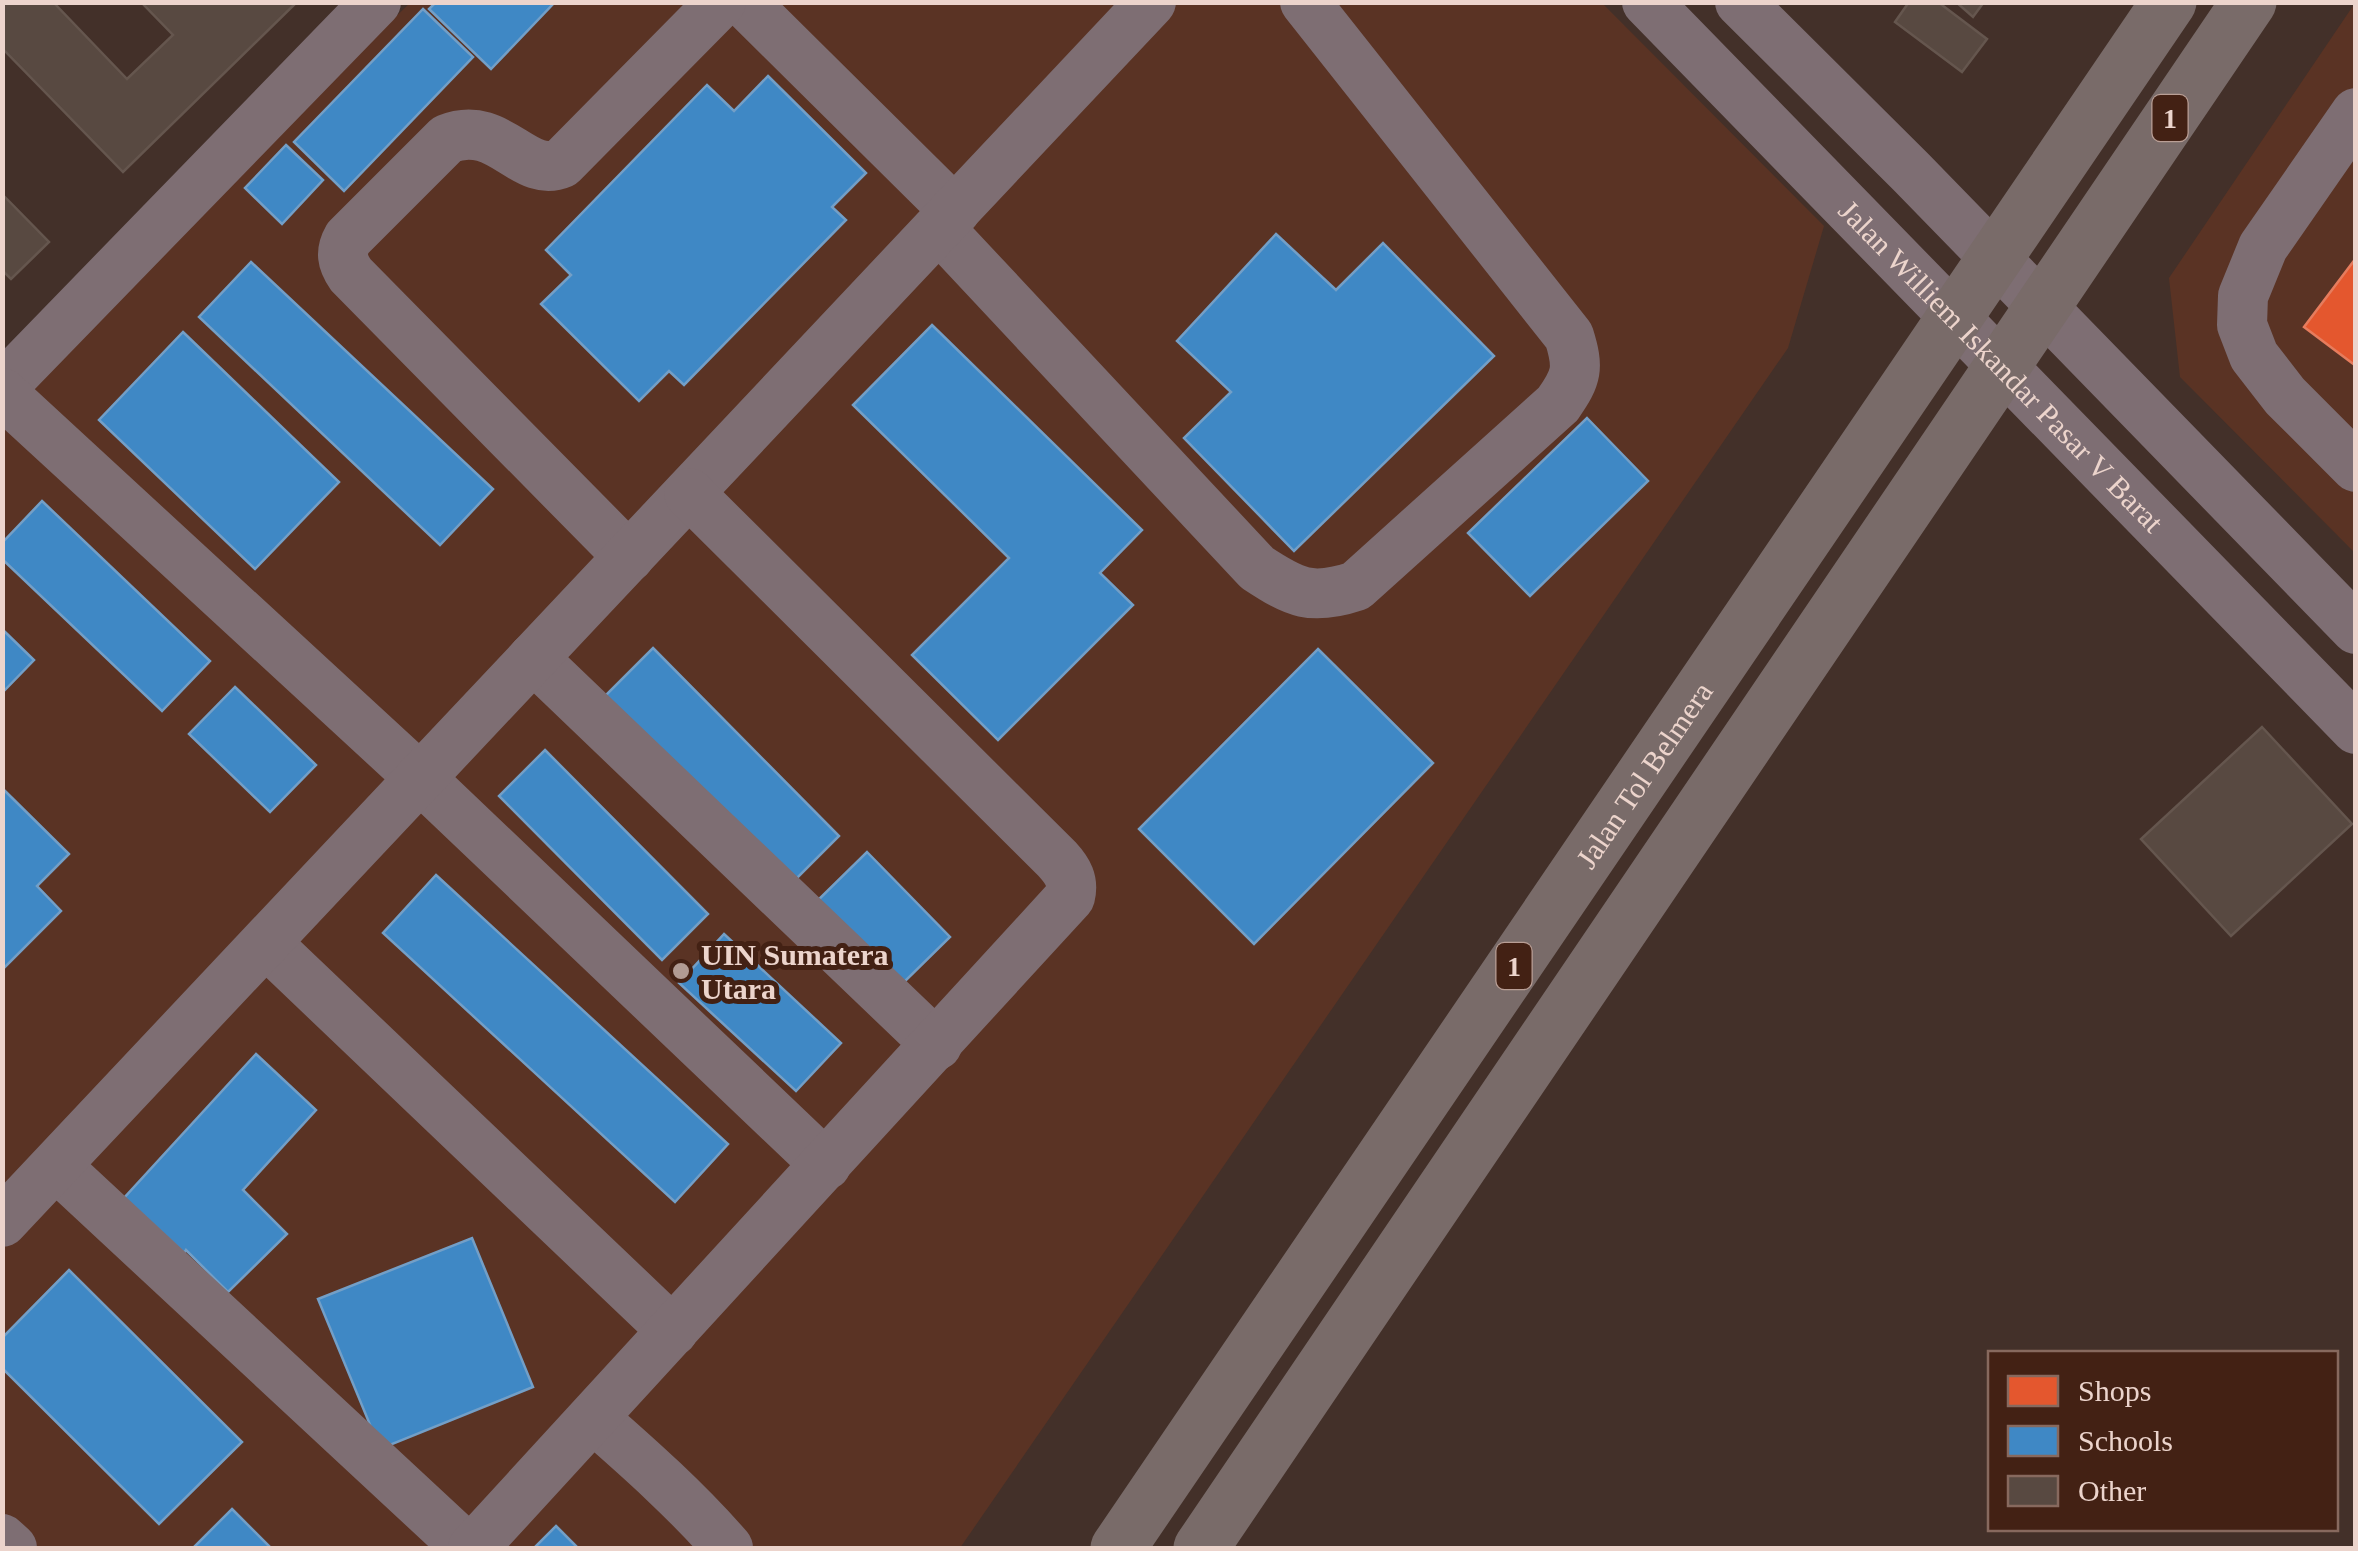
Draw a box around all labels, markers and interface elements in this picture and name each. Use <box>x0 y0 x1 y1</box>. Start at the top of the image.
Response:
road number: 1 <box>2152 95 2188 141</box>
street label: Jalan Williem Iskandar Pasar V Barat <box>1833 193 2171 539</box>
street label: Jalan Tol Belmera <box>1569 676 1718 874</box>
place label: UIN Sumatera Utara <box>701 938 889 1005</box>
road number: 1 <box>1496 943 1532 989</box>
marker: UIN Sumatera Utara <box>670 960 692 982</box>
legend <box>1988 1351 2338 1531</box>
text: Shops <box>2078 1374 2151 1407</box>
text: Schools <box>2078 1424 2173 1457</box>
text: Other <box>2078 1474 2146 1507</box>

